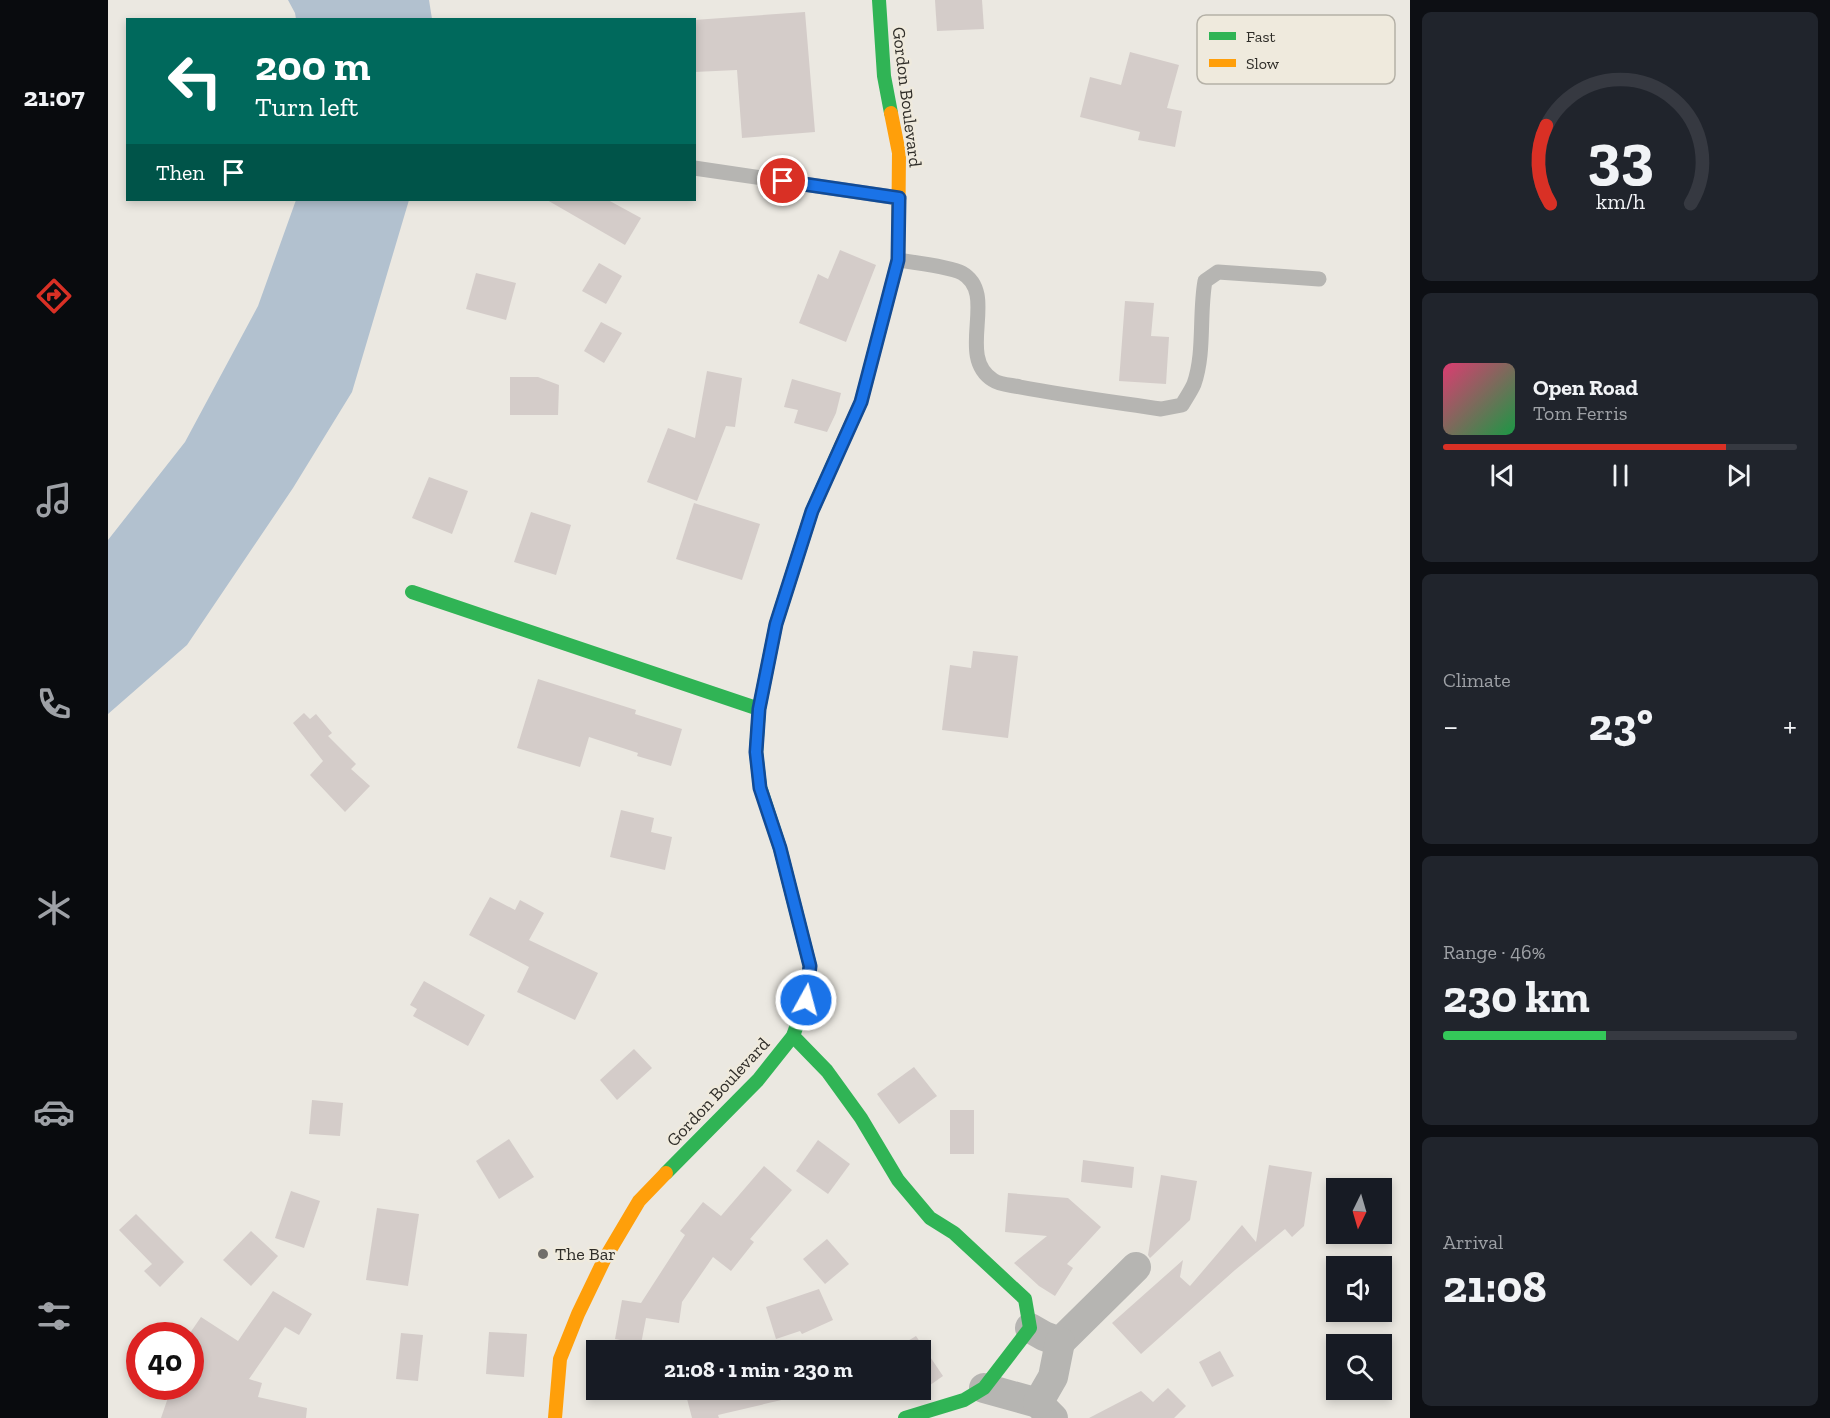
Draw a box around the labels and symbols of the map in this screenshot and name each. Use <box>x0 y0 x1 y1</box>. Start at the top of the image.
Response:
legend <box>1197 15 1395 84</box>
street label: Gordon Boulevard <box>887 26 927 169</box>
text: Fast <box>1246 27 1275 46</box>
text: Slow <box>1246 54 1280 73</box>
pin <box>757 155 808 206</box>
position arrow <box>774 968 838 1032</box>
street label: Gordon Boulevard <box>662 1033 774 1151</box>
north arrow <box>1326 1178 1392 1244</box>
place label: The Bar <box>555 1243 616 1265</box>
marker: The Bar <box>536 1247 550 1261</box>
speed limit sign: 40 <box>126 1322 204 1400</box>

